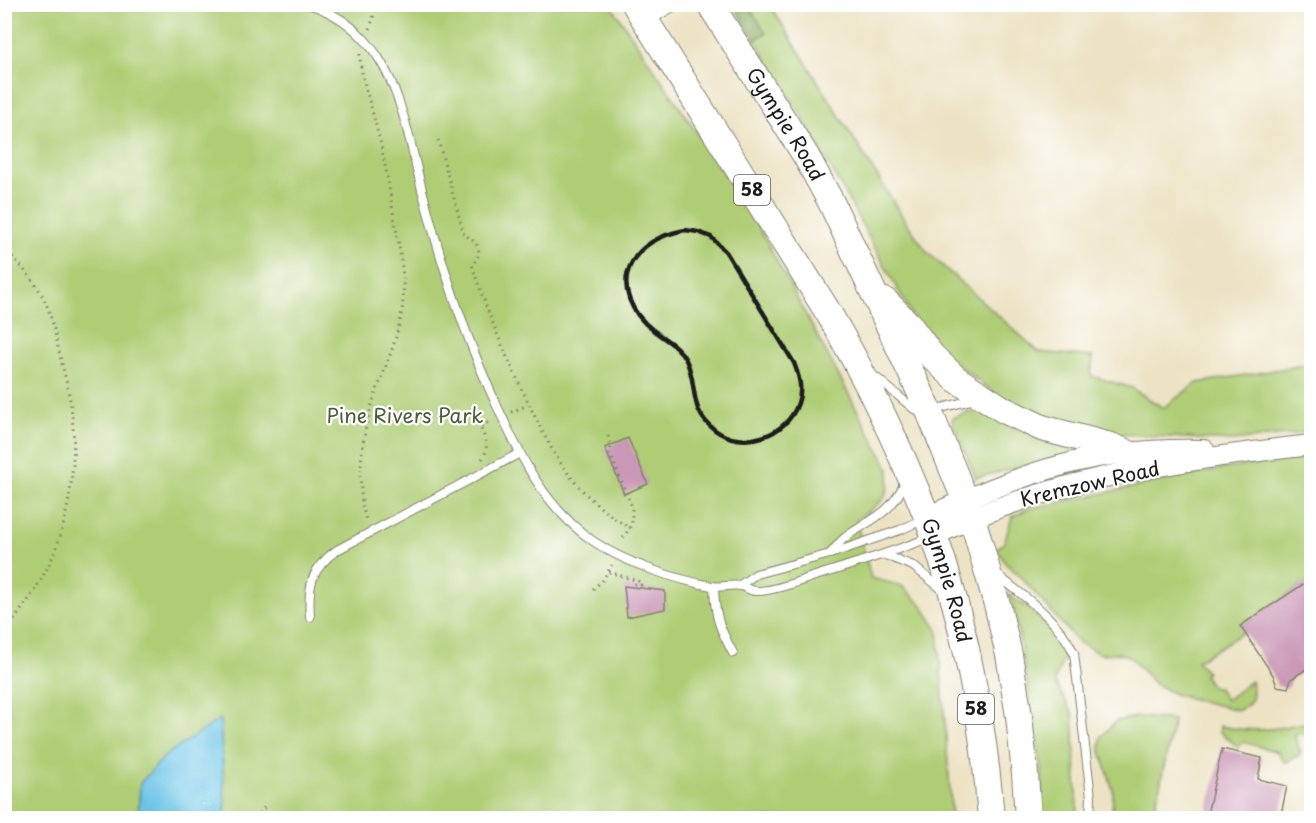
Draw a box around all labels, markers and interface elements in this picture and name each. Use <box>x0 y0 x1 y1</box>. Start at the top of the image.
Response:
street label: Gympie Road <box>740 61 833 186</box>
road number: 58 <box>734 175 770 205</box>
park label: Pine Rivers Park <box>326 400 484 430</box>
street label: Kremzow Road <box>1017 452 1162 514</box>
street label: Gympie Road <box>915 513 980 646</box>
road number: 58 <box>958 694 994 724</box>

